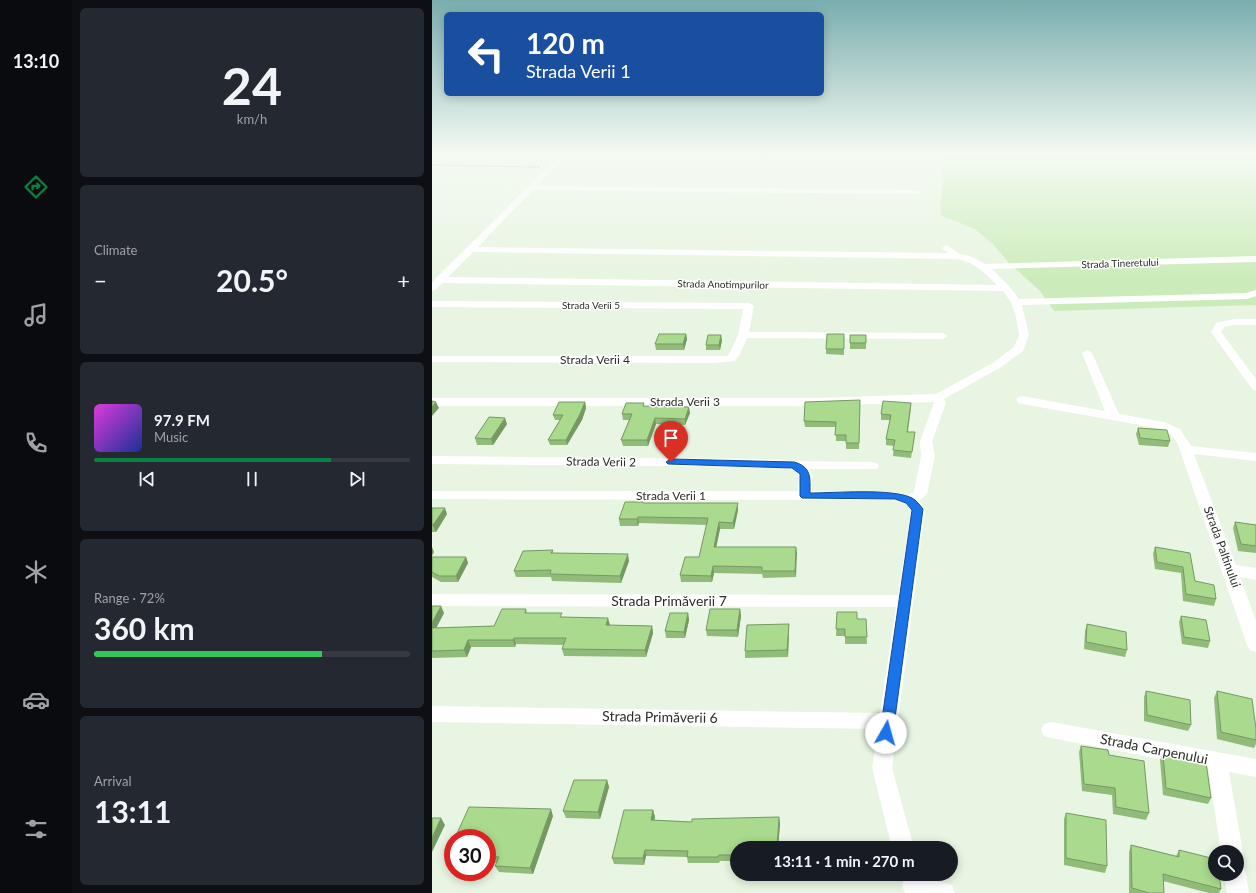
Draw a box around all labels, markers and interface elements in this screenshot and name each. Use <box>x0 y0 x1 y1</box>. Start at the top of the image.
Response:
text: 120 m <box>526 26 605 60</box>
icon: left <box>460 28 512 80</box>
text: 13:10 <box>13 50 59 72</box>
text: 24 <box>222 54 282 116</box>
text: Strada Verii 1 <box>526 60 631 82</box>
text: km/h <box>237 111 267 127</box>
icon: directions <box>22 173 50 201</box>
text: Climate <box>94 242 137 258</box>
street label: Strada Tineretului <box>1081 256 1159 270</box>
text: 20.5° <box>216 262 288 298</box>
text: − <box>94 267 107 294</box>
text: + <box>397 267 410 294</box>
street label: Strada Anotimpurilor <box>677 277 769 291</box>
street label: Strada Verii 5 <box>562 299 620 311</box>
icon: music <box>22 301 50 329</box>
street label: Strada Verii 4 <box>560 352 630 367</box>
street label: Strada Verii 3 <box>650 394 720 409</box>
text: 97.9 FM <box>154 411 210 429</box>
pin <box>654 421 688 462</box>
icon: arrive <box>660 427 682 449</box>
icon: phone <box>22 429 50 457</box>
text: Music <box>154 429 188 445</box>
street label: Strada Verii 2 <box>566 453 636 470</box>
icon: previous <box>136 468 158 490</box>
icon: pause <box>241 468 263 490</box>
icon: next <box>346 468 368 490</box>
street label: Strada Verii 1 <box>636 488 706 503</box>
street label: Strada Paltinului <box>1201 504 1244 590</box>
icon: climate <box>22 558 50 586</box>
text: Range · 72% <box>94 590 165 606</box>
street label: Strada Primăverii 7 <box>611 592 727 609</box>
text: 360 km <box>94 610 195 646</box>
icon: car <box>22 686 50 714</box>
street label: Strada Primăverii 6 <box>602 707 718 726</box>
position arrow <box>865 712 907 754</box>
street label: Strada Carpenului <box>1099 730 1209 767</box>
text: Arrival <box>94 773 131 789</box>
text: 13:11 <box>94 793 171 829</box>
icon: filters <box>22 815 50 843</box>
speed limit sign: 30 <box>444 829 496 881</box>
map controls <box>1208 845 1244 881</box>
button: search <box>1208 845 1244 881</box>
text: 13:11 · 1 min · 270 m <box>774 852 914 870</box>

